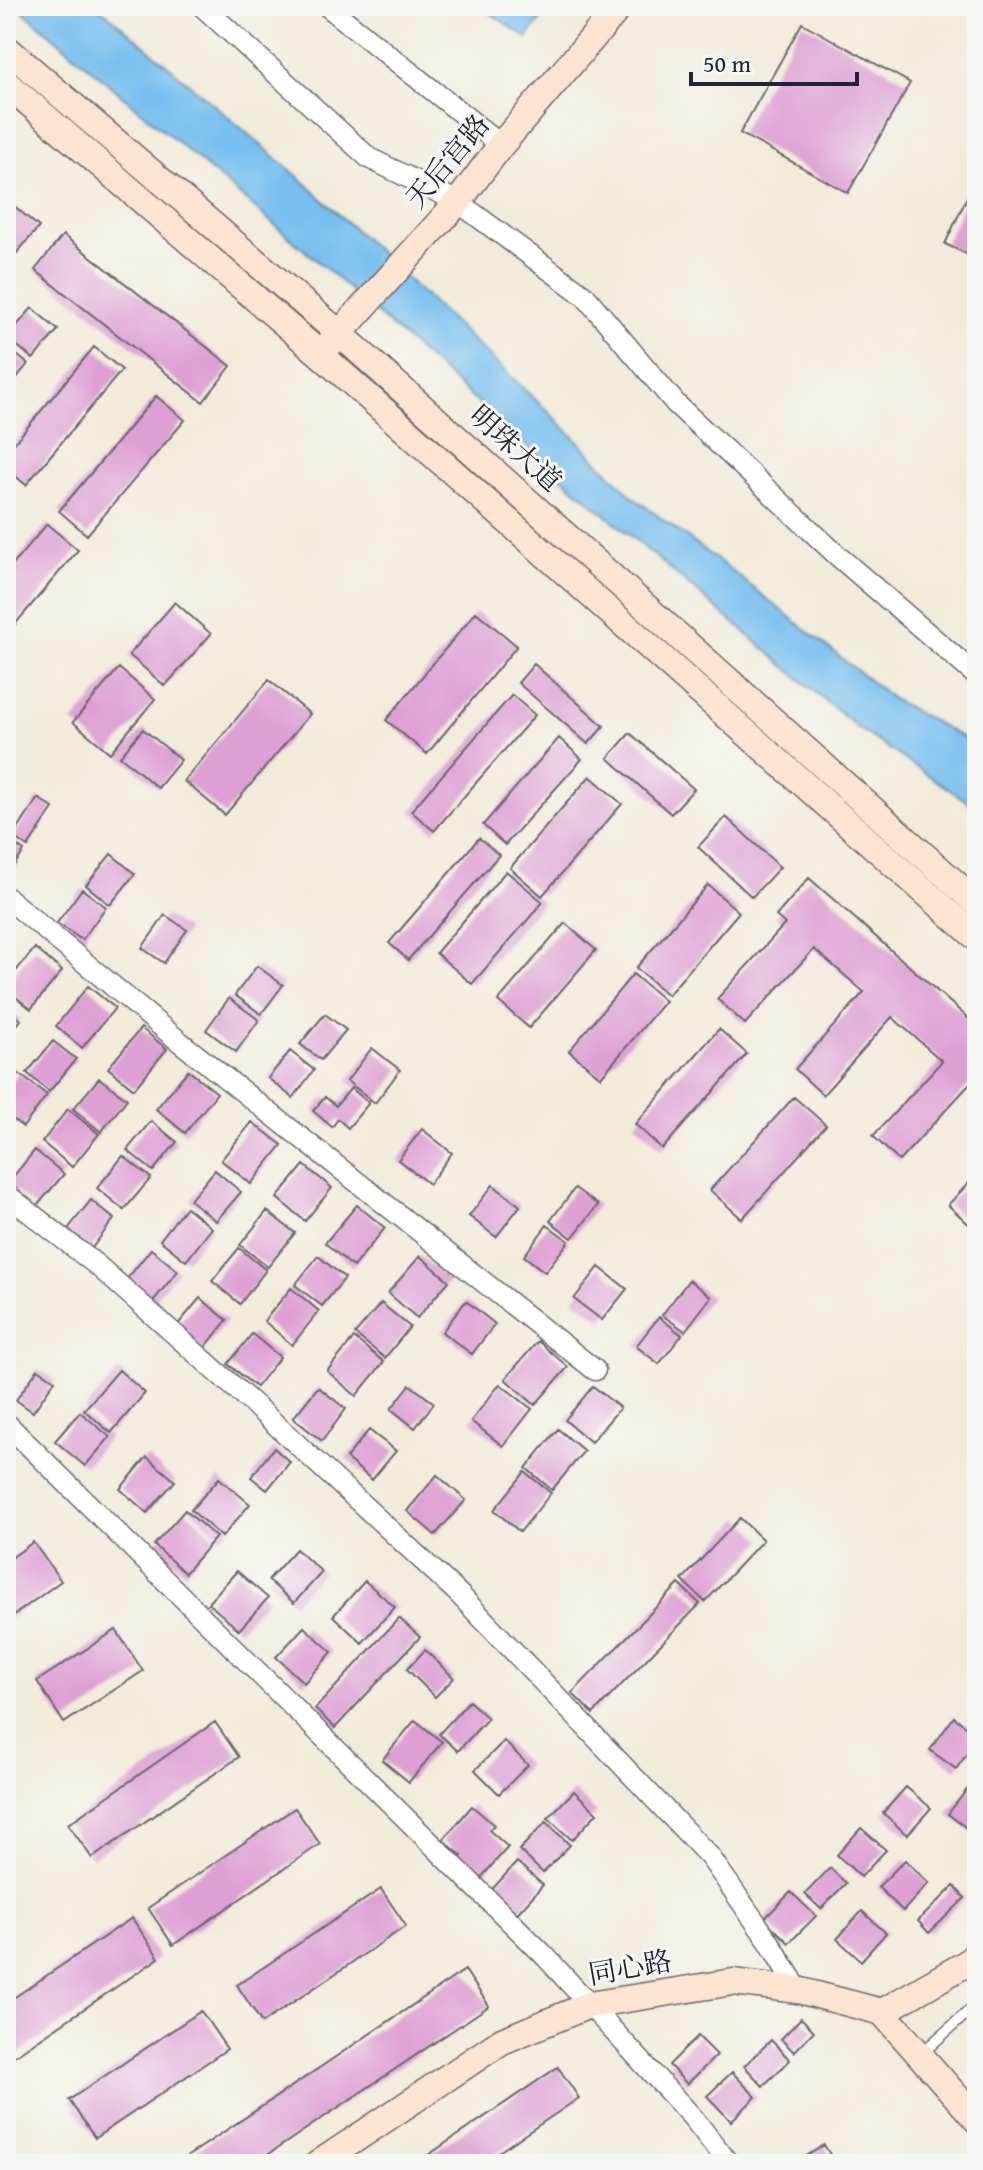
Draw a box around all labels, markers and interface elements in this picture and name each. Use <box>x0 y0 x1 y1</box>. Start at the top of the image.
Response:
scale bar <box>691 36 857 86</box>
text: 50 m <box>703 46 751 81</box>
street label: 天后宫路 <box>395 105 498 217</box>
street label: 明珠大道 <box>461 395 572 500</box>
street label: 同心路 <box>585 1939 675 1994</box>

